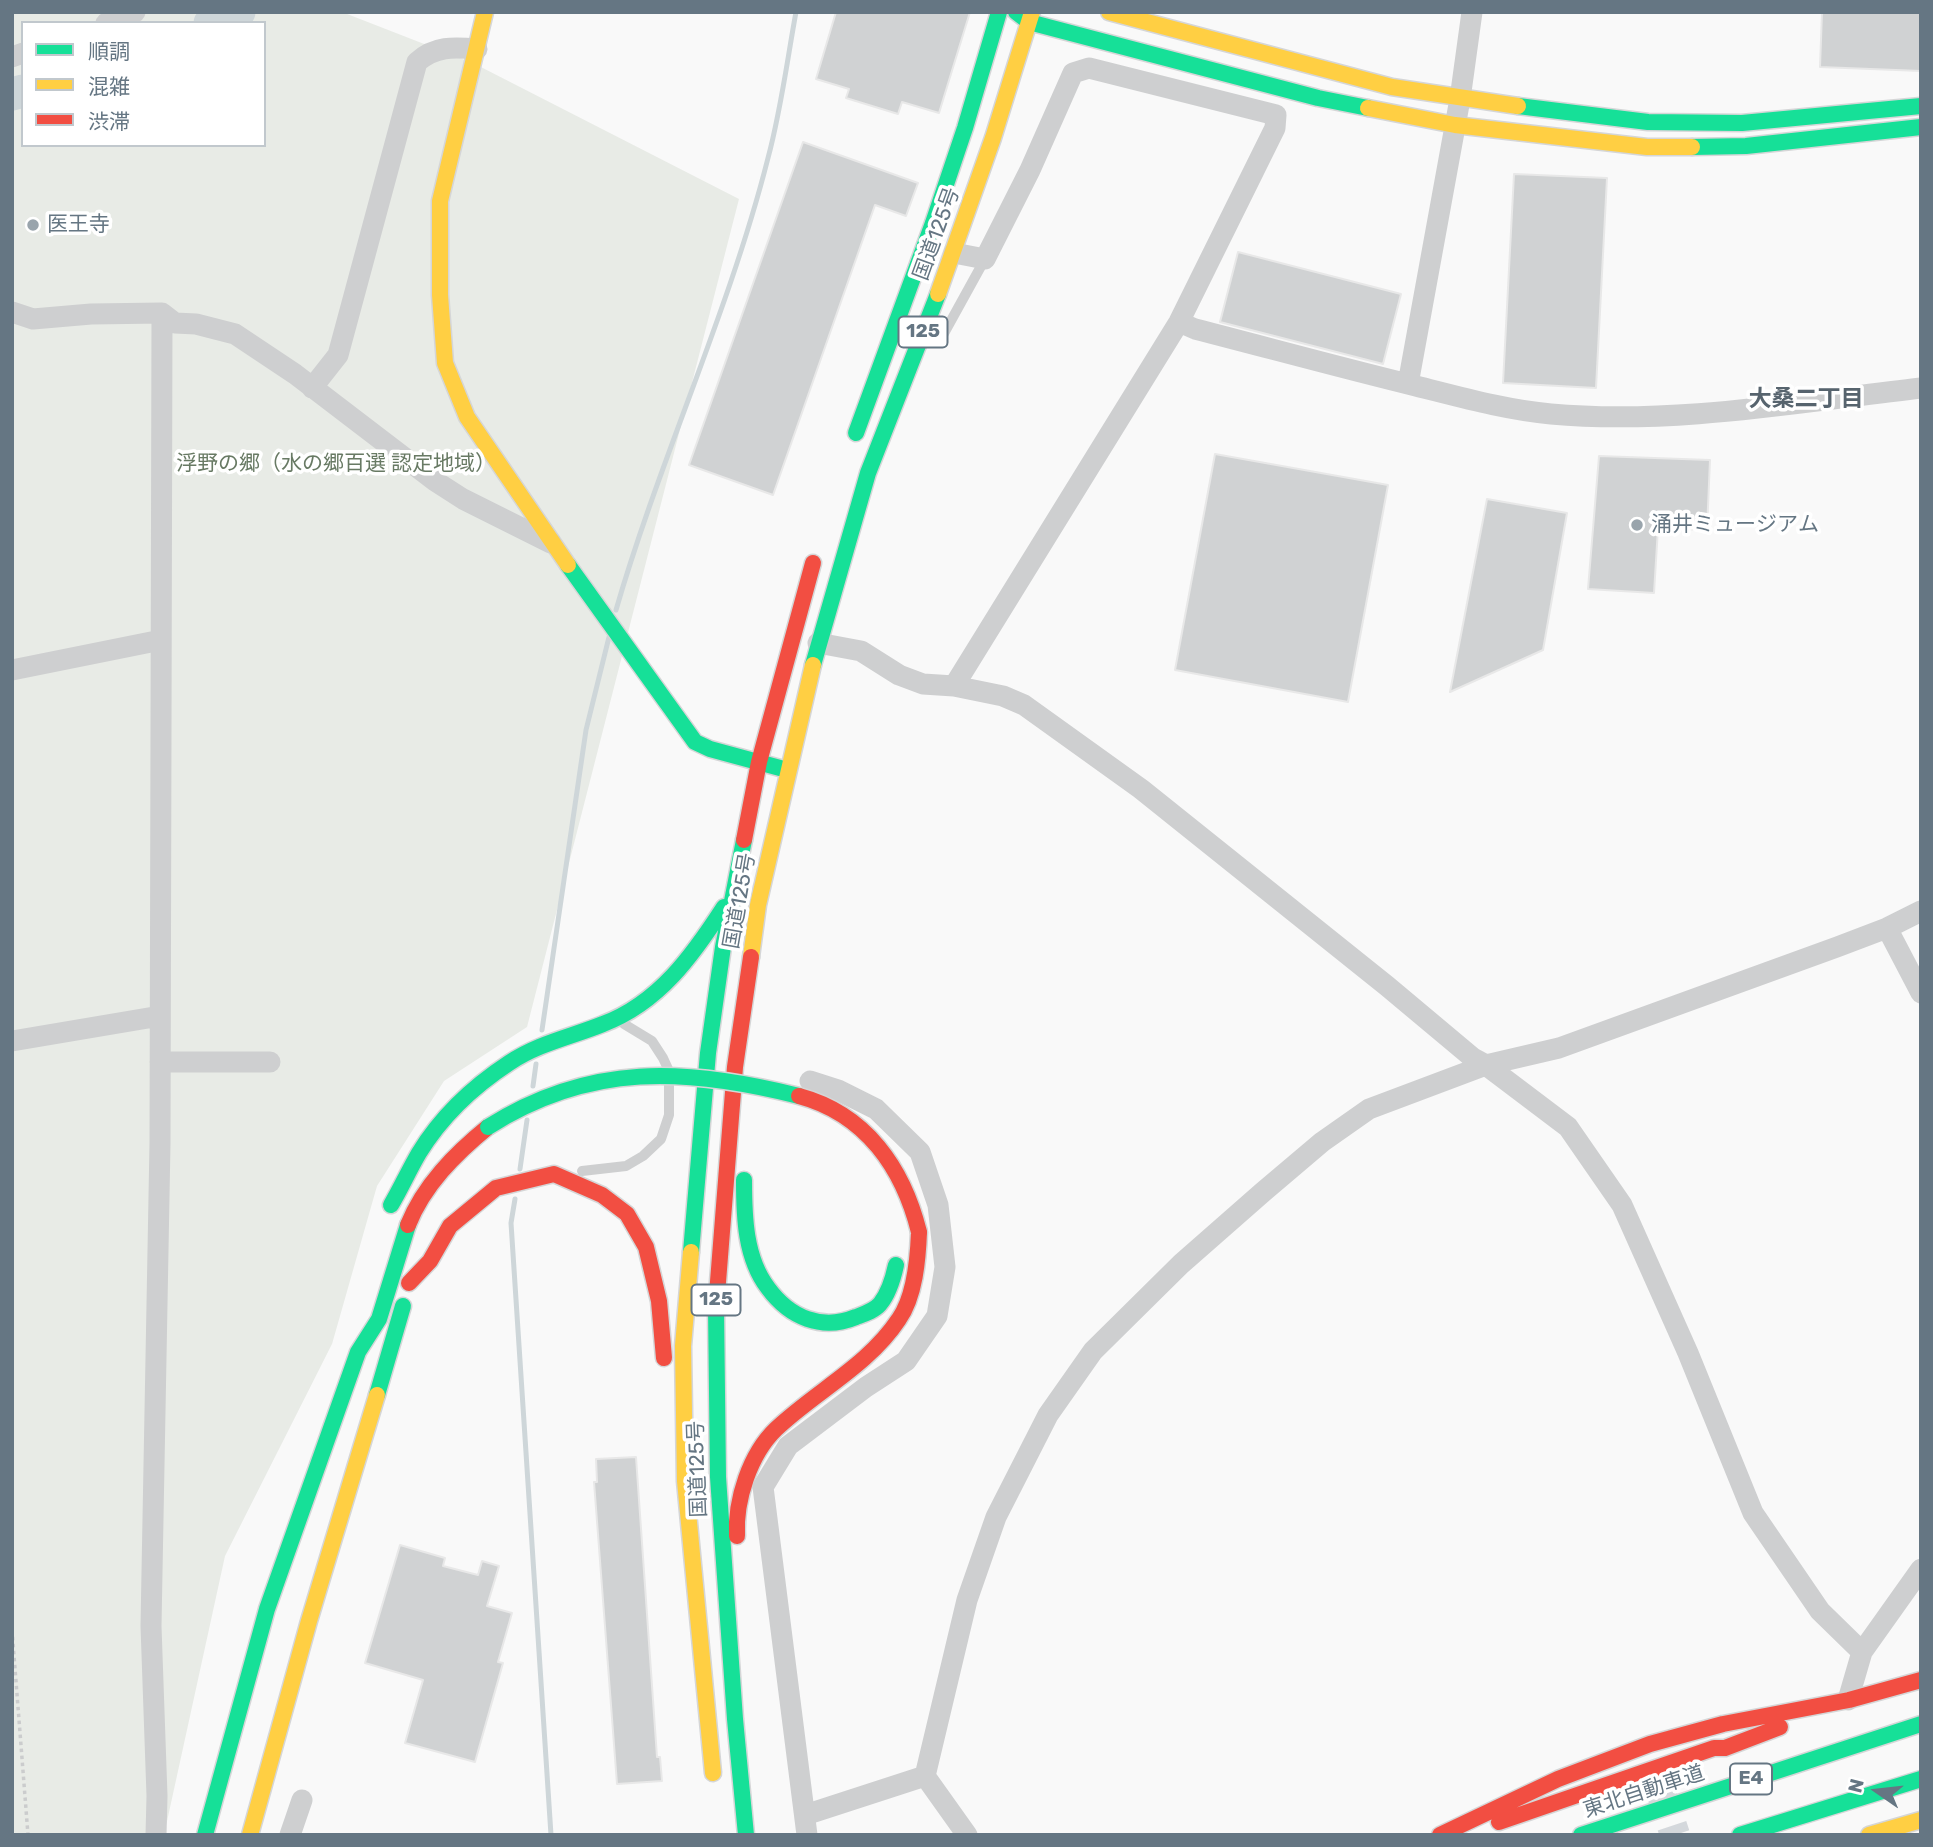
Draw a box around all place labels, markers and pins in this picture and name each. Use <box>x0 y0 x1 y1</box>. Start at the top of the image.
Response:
place label: 医王寺 <box>47 212 110 238</box>
marker: 医王寺 <box>25 217 41 233</box>
place label: 涌井ミュージアム <box>1651 512 1819 538</box>
marker: 涌井ミュージアム <box>1629 517 1645 533</box>

